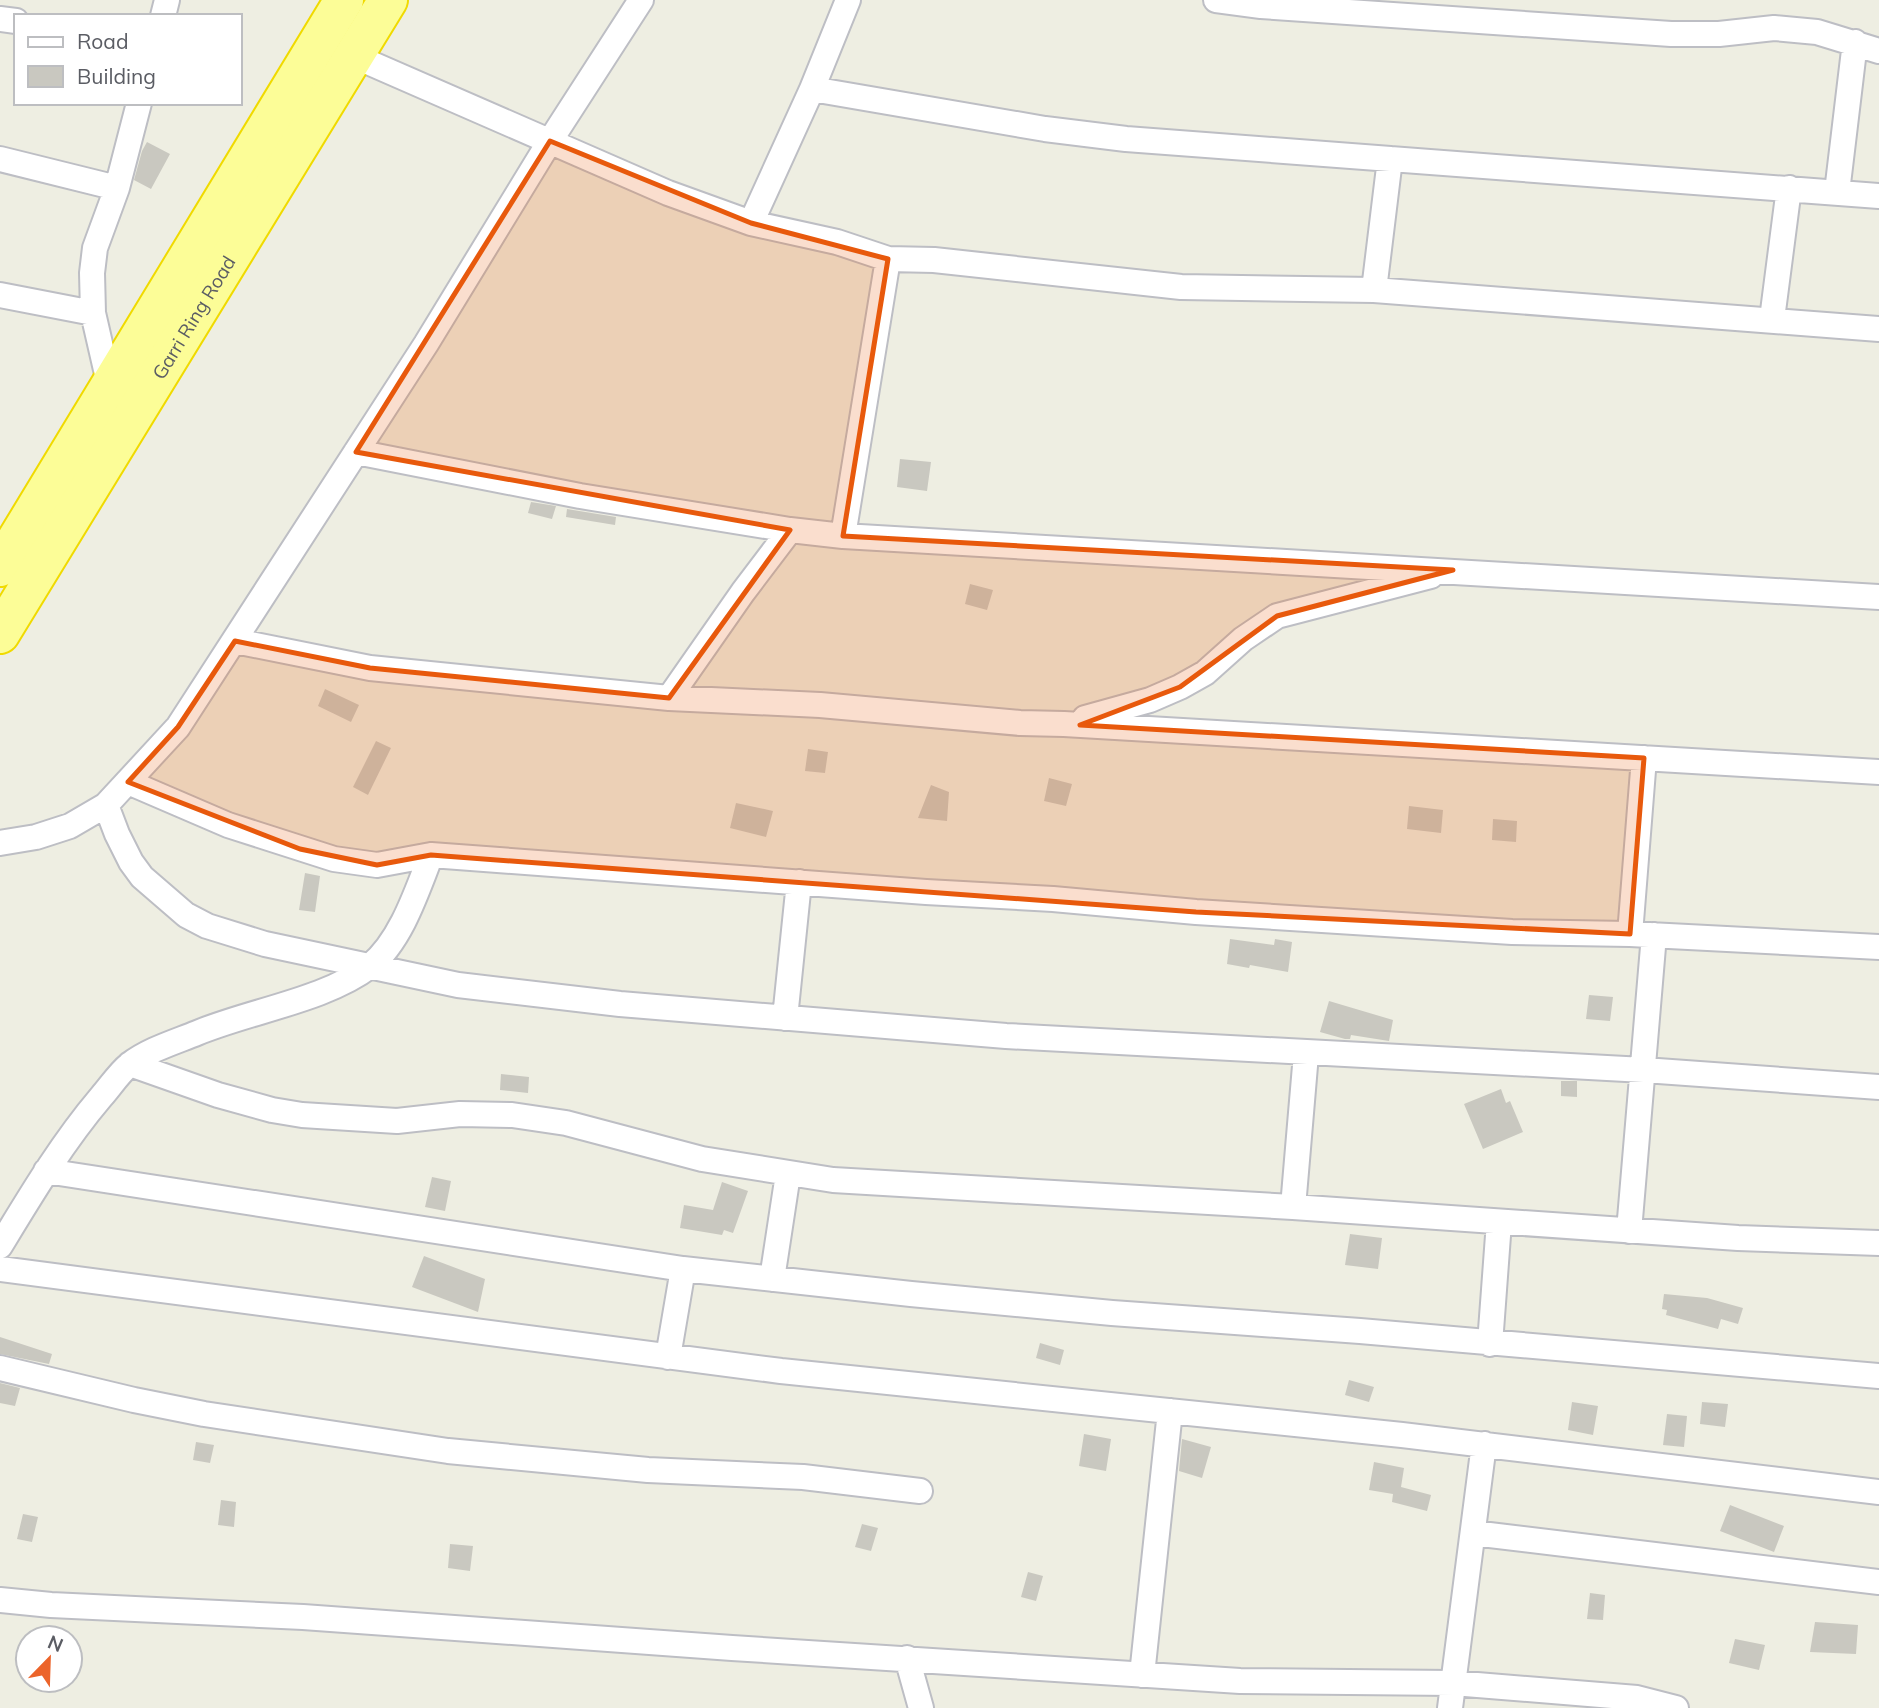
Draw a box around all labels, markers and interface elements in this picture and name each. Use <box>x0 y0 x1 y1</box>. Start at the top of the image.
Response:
legend <box>14 14 242 105</box>
text: Road <box>77 28 128 54</box>
text: Building <box>77 63 156 89</box>
street label: Garri Ring Road <box>147 251 241 384</box>
north arrow <box>14 1624 84 1694</box>
text: N <box>44 1630 67 1657</box>

